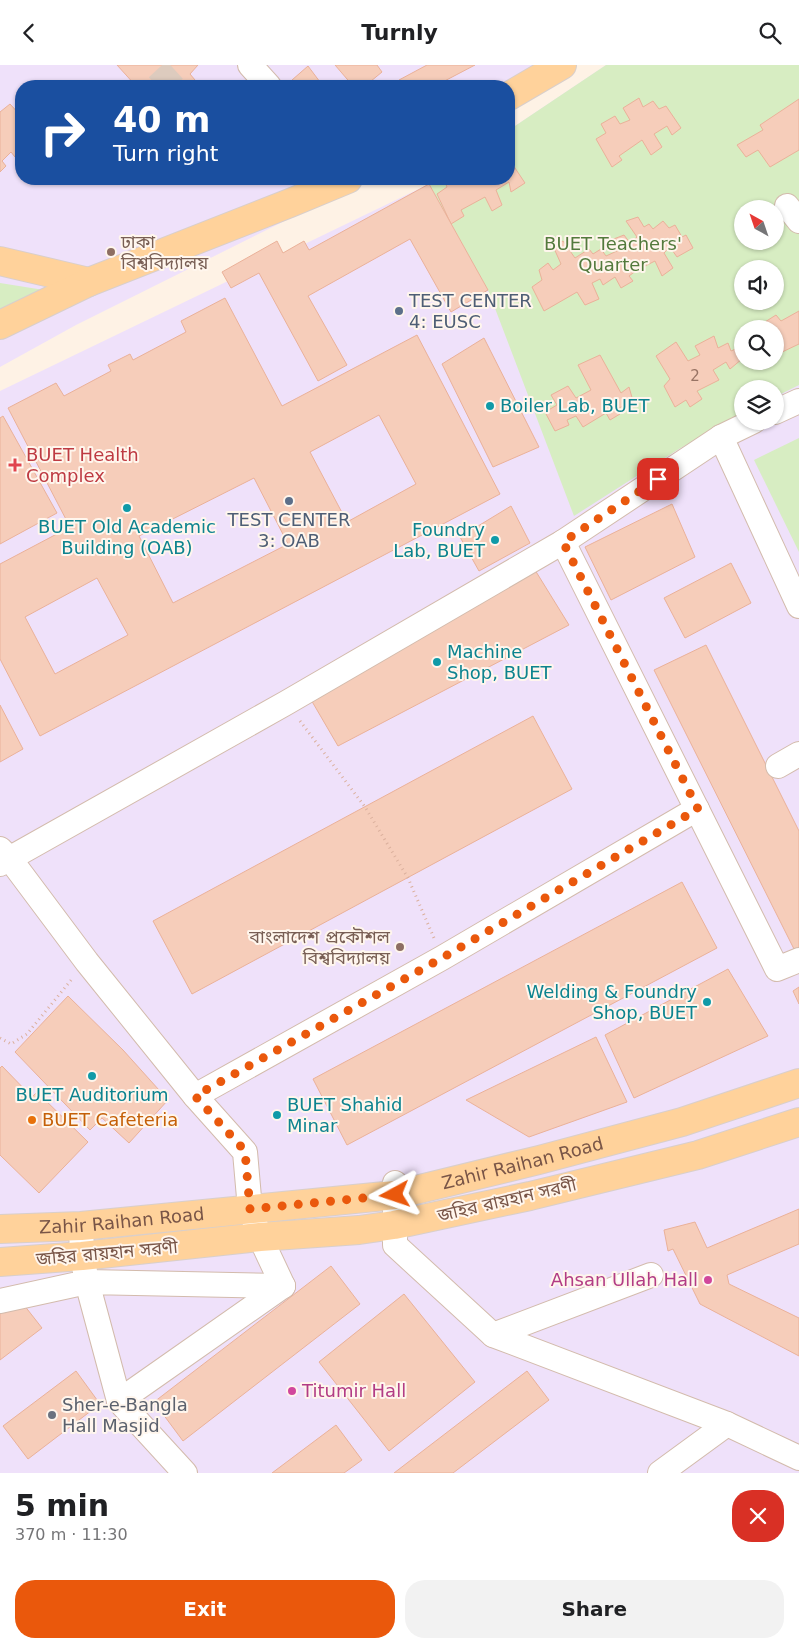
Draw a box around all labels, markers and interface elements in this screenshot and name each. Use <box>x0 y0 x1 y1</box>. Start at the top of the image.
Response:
icon: back <box>15 19 43 47</box>
icon: search <box>756 19 784 47</box>
text: Turnly <box>361 20 438 45</box>
icon: right <box>30 100 95 165</box>
text: 40 m <box>113 100 210 140</box>
text: Turn right <box>113 141 218 166</box>
north arrow <box>734 200 784 250</box>
map controls <box>734 200 784 430</box>
place label: ঢাকা বিশ্ববিদ্যালয় <box>120 231 209 273</box>
park label: BUET Teachers' Quarter <box>544 233 682 275</box>
marker: ঢাকা বিশ্ববিদ্যালয় <box>105 246 117 258</box>
button: sound <box>734 260 784 310</box>
place label: TEST CENTER 4: EUSC <box>408 290 532 332</box>
marker: TEST CENTER 4: EUSC <box>393 305 405 317</box>
button: search <box>734 320 784 370</box>
house number: 2 <box>690 367 700 385</box>
button: layers <box>734 380 784 430</box>
place label: Boiler Lab, BUET <box>500 395 650 416</box>
marker: Boiler Lab, BUET <box>484 400 496 412</box>
place label: BUET Health Complex <box>26 444 139 486</box>
marker: BUET Health Complex <box>8 458 22 472</box>
pin <box>637 458 679 500</box>
icon: arrive <box>644 465 672 493</box>
marker: TEST CENTER 3: OAB <box>283 495 295 507</box>
marker: BUET Old Academic Building (OAB) <box>121 502 133 514</box>
place label: TEST CENTER 3: OAB <box>227 509 350 551</box>
place label: BUET Old Academic Building (OAB) <box>38 516 216 558</box>
place label: Foundry Lab, BUET <box>393 519 486 561</box>
marker: Foundry Lab, BUET <box>489 534 501 546</box>
place label: Machine Shop, BUET <box>447 641 553 683</box>
marker: Machine Shop, BUET <box>431 656 443 668</box>
place label: বাংলাদেশ প্রকৌশল বিশ্ববিদ্যালয় <box>248 926 391 968</box>
marker: বাংলাদেশ প্রকৌশল বিশ্ববিদ্যালয় <box>394 941 406 953</box>
place label: Welding & Foundry Shop, BUET <box>526 981 698 1023</box>
marker: Welding & Foundry Shop, BUET <box>701 996 713 1008</box>
marker: BUET Auditorium <box>86 1070 98 1082</box>
place label: BUET Auditorium <box>15 1084 169 1105</box>
place label: BUET Shahid Minar <box>287 1094 402 1136</box>
place label: BUET Cafeteria <box>42 1109 178 1130</box>
marker: BUET Shahid Minar <box>271 1109 283 1121</box>
marker: BUET Cafeteria <box>26 1114 38 1126</box>
street label: Zahir Raihan Road <box>439 1132 606 1193</box>
position arrow <box>368 1168 420 1220</box>
street label: জহির রায়হান সরণী <box>434 1173 579 1226</box>
street label: Zahir Raihan Road <box>39 1203 205 1238</box>
street label: জহির রায়হান সরণী <box>34 1236 179 1269</box>
place label: Ahsan Ullah Hall <box>551 1269 698 1290</box>
marker: Ahsan Ullah Hall <box>702 1274 714 1286</box>
place label: Titumir Hall <box>301 1380 406 1401</box>
marker: Titumir Hall <box>286 1385 298 1397</box>
place label: Sher-e-Bangla Hall Masjid <box>62 1394 188 1436</box>
marker: Sher-e-Bangla Hall Masjid <box>46 1409 58 1421</box>
text: 5 min <box>15 1488 109 1523</box>
button: close <box>732 1490 784 1542</box>
text: 370 m · 11:30 <box>15 1525 128 1544</box>
button: Exit <box>15 1580 395 1638</box>
button: Share <box>405 1580 784 1638</box>

